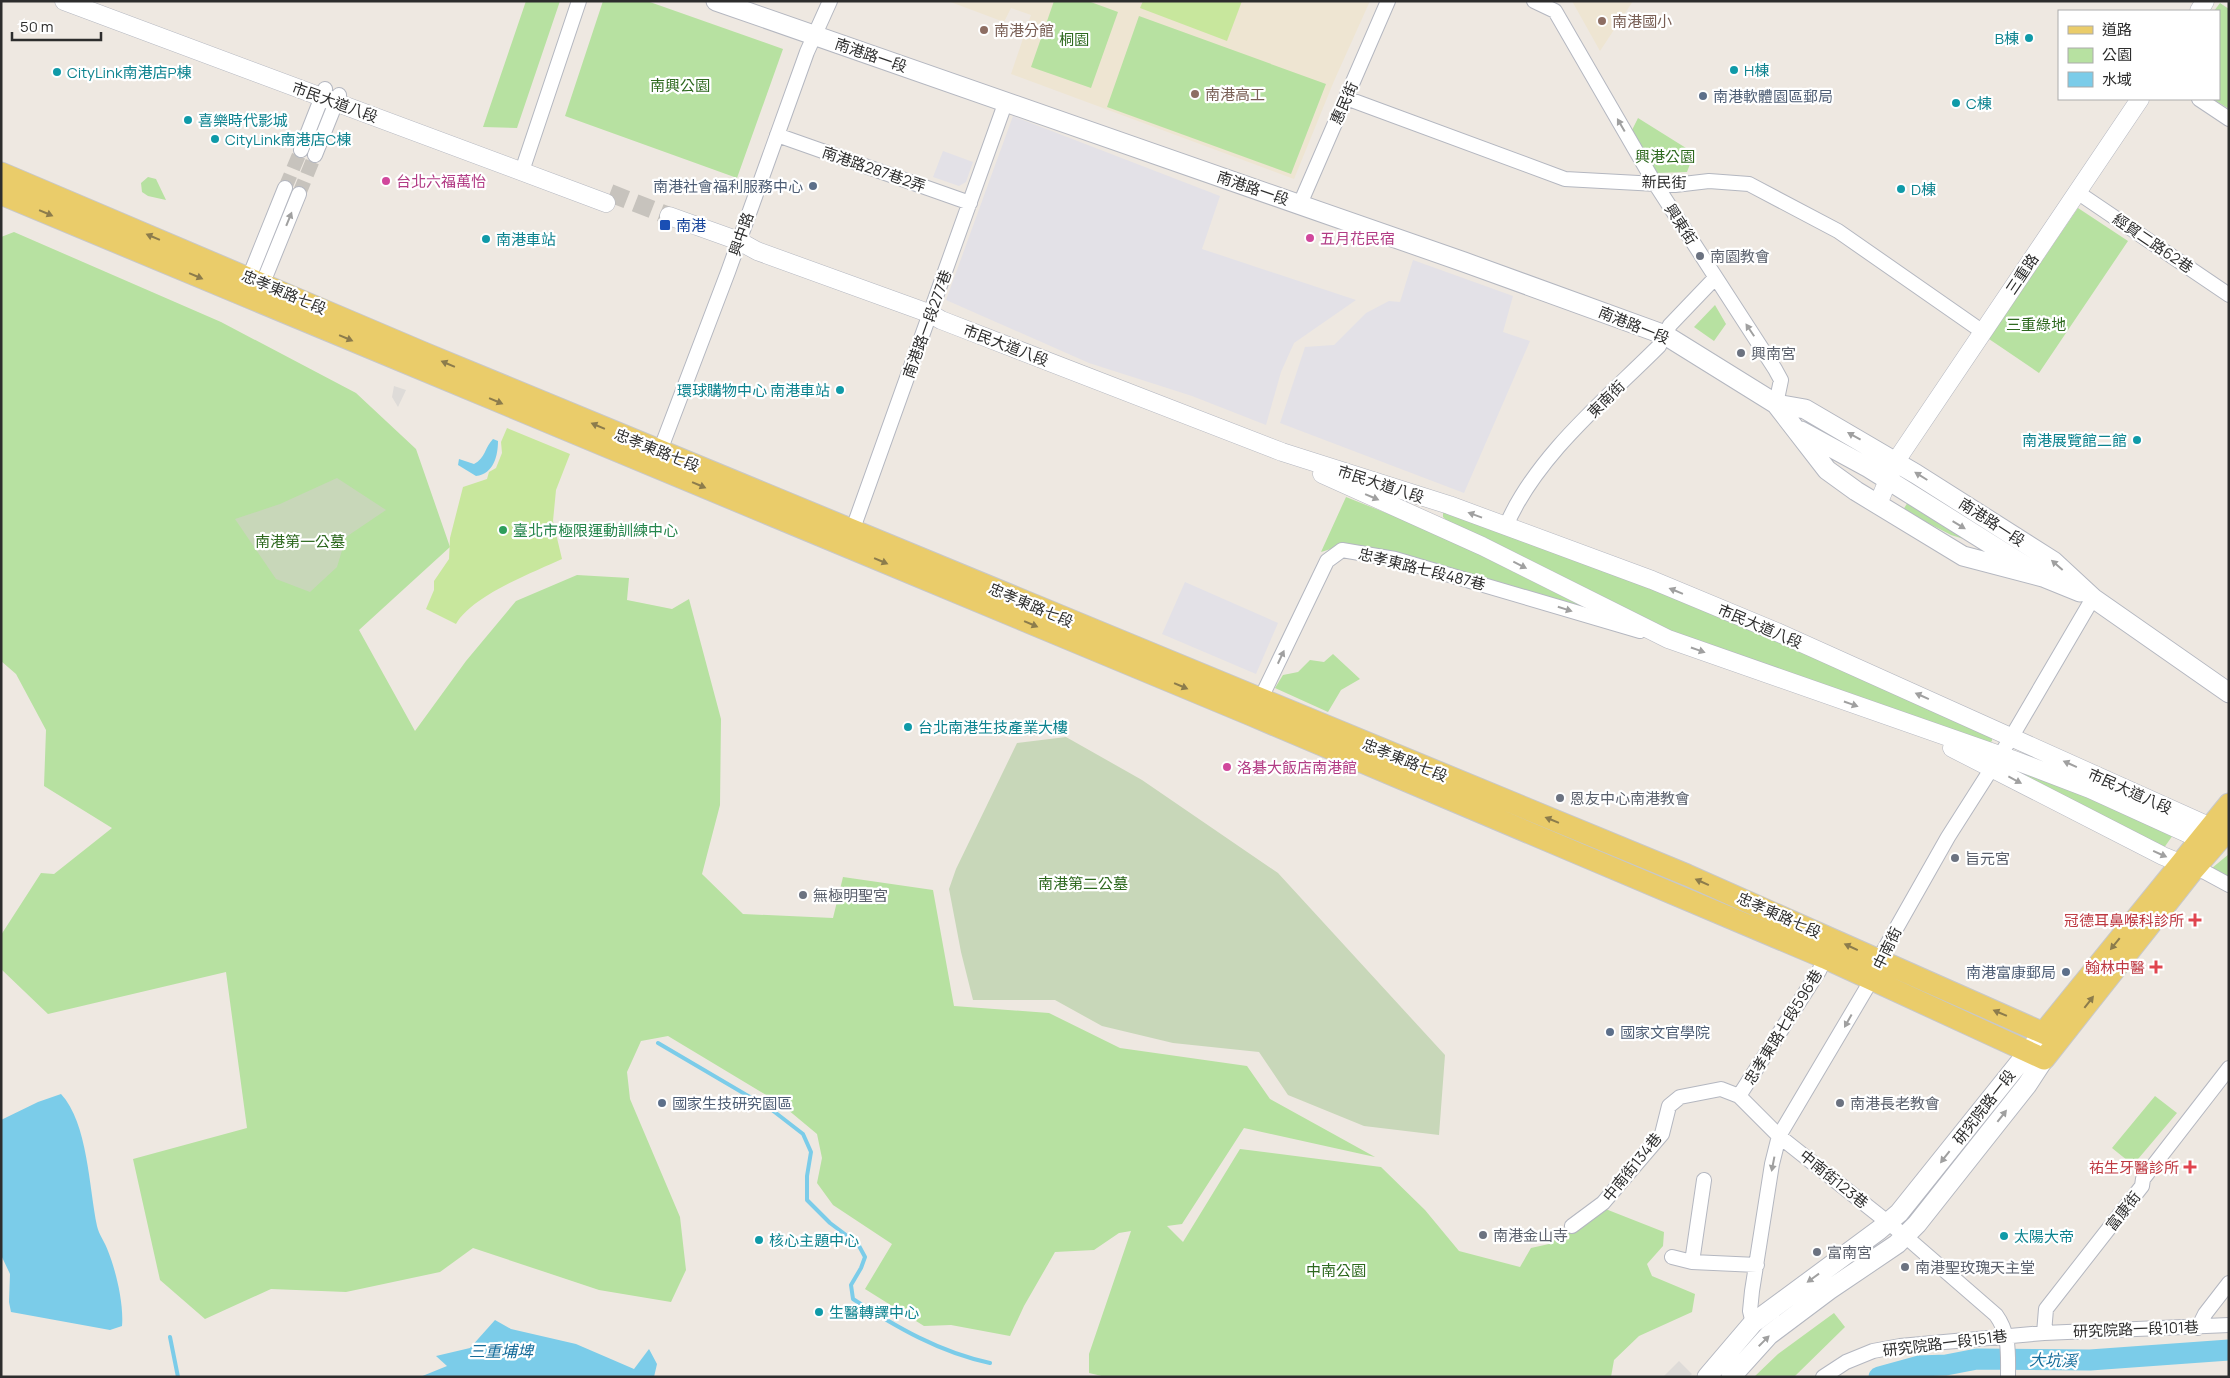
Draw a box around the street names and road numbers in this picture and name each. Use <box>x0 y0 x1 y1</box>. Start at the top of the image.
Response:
street label: 南港路一段 <box>832 33 910 77</box>
street label: 市民大道八段 <box>289 77 381 127</box>
street label: 惠民街 <box>1325 78 1363 128</box>
street label: 南港路287巷2弄 <box>819 141 929 197</box>
street label: 南港路一段 <box>1214 166 1292 210</box>
street label: 新民街 <box>1641 171 1687 193</box>
street label: 興東街 <box>1660 199 1702 249</box>
street label: 經貿二路62巷 <box>2109 208 2197 278</box>
street label: 興中路 <box>724 209 758 259</box>
street label: 三重路 <box>2001 249 2043 299</box>
street label: 忠孝東路七段 <box>238 265 330 319</box>
street label: 南港路一段277巷 <box>898 267 956 381</box>
street label: 南港路一段 <box>1595 301 1673 349</box>
street label: 市民大道八段 <box>960 319 1052 371</box>
street label: 東南街 <box>1583 376 1629 422</box>
street label: 忠孝東路七段 <box>611 423 703 477</box>
street label: 市民大道八段 <box>1335 460 1427 508</box>
street label: 南港路一段 <box>1955 493 2029 551</box>
street label: 忠孝東路七段487巷 <box>1356 543 1488 595</box>
street label: 忠孝東路七段 <box>985 578 1077 632</box>
street label: 市民大道八段 <box>1714 599 1806 653</box>
street label: 忠孝東路七段 <box>1359 733 1451 787</box>
street label: 市民大道八段 <box>2085 763 2175 819</box>
street label: 忠孝東路七段 <box>1734 887 1824 943</box>
street label: 中南街 <box>1868 923 1906 973</box>
street label: 忠孝東路七段596巷 <box>1739 965 1827 1089</box>
street label: 研究院路一段 <box>1948 1065 2020 1149</box>
street label: 中南街134巷 <box>1598 1128 1666 1206</box>
street label: 中南街123巷 <box>1795 1145 1873 1213</box>
street label: 富康街 <box>2101 1187 2145 1235</box>
street label: 研究院路一段101巷 <box>2073 1316 2199 1342</box>
street label: 研究院路一段151巷 <box>1882 1325 2008 1361</box>

